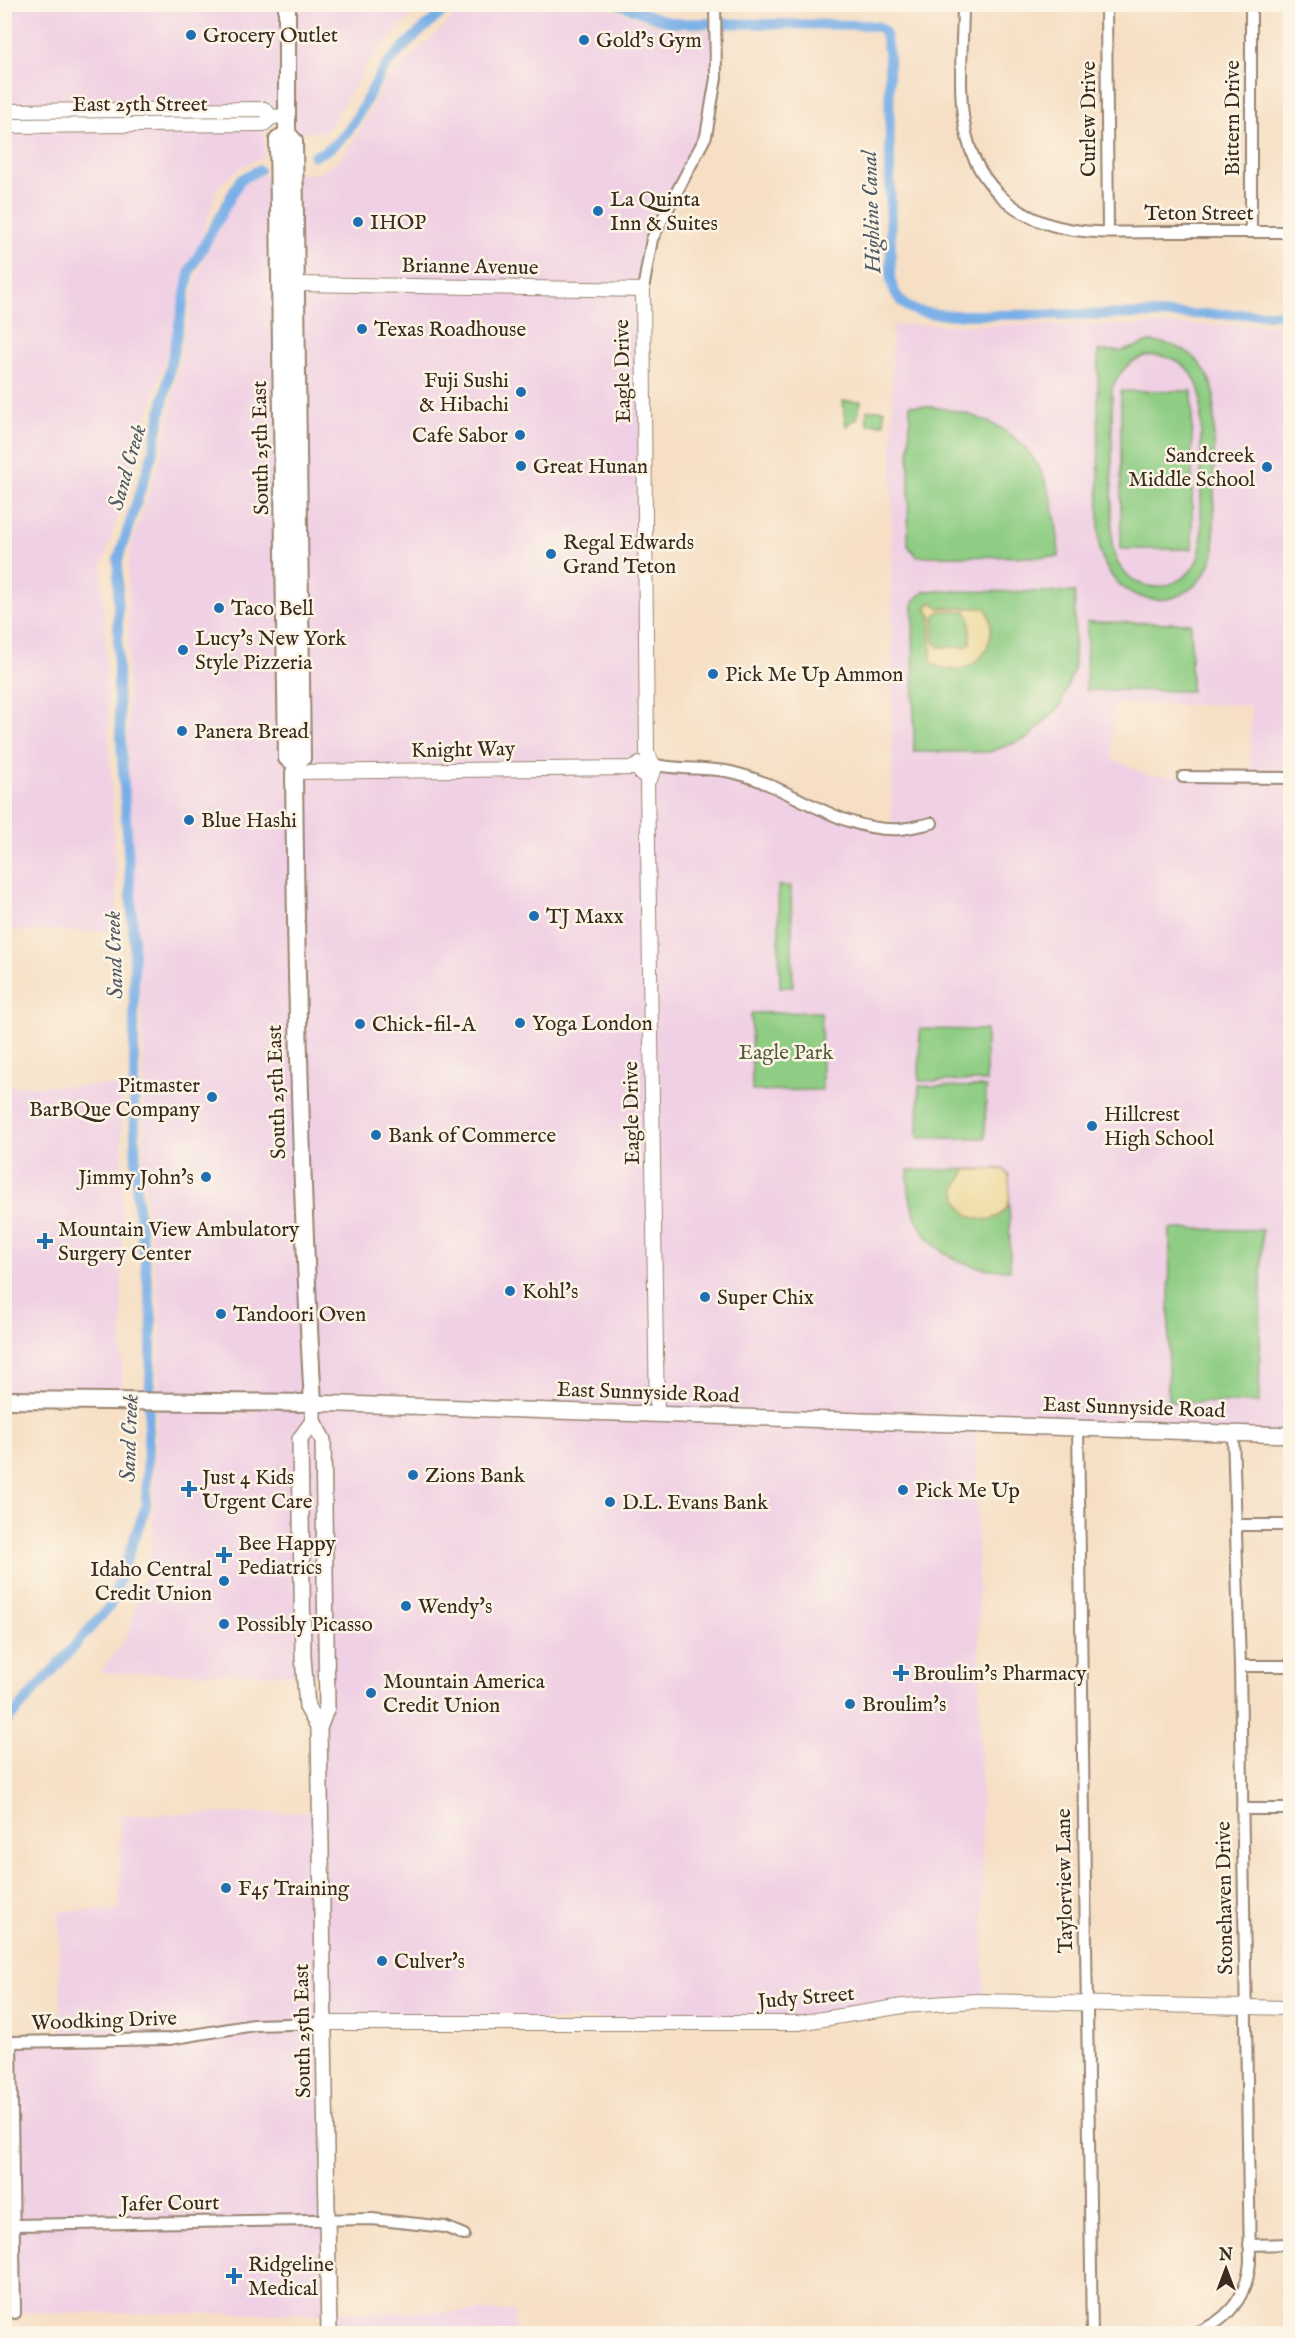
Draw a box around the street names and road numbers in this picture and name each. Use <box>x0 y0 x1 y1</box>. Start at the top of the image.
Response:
street label: Bittern Drive <box>1220 60 1247 176</box>
street label: Curlew Drive <box>1076 61 1103 177</box>
street label: East 25th Street <box>72 92 208 119</box>
street label: Teton Street <box>1144 201 1254 228</box>
street label: Brianne Avenue <box>401 253 539 282</box>
street label: Eagle Drive <box>609 318 638 423</box>
street label: South 25th East <box>247 381 276 515</box>
street label: Knight Way <box>411 736 516 765</box>
street label: South 25th East <box>262 1024 293 1160</box>
street label: Eagle Drive <box>618 1060 647 1165</box>
street label: East Sunnyside Road <box>556 1377 741 1410</box>
street label: East Sunnyside Road <box>1042 1392 1227 1425</box>
street label: Taylorview Lane <box>1051 1808 1080 1954</box>
street label: Stonehaven Drive <box>1211 1821 1240 1975</box>
street label: South 25th East <box>289 1964 318 2098</box>
street label: Judy Street <box>755 1981 856 2016</box>
street label: Woodking Drive <box>31 2005 178 2038</box>
street label: Jafer Court <box>118 2190 220 2219</box>

